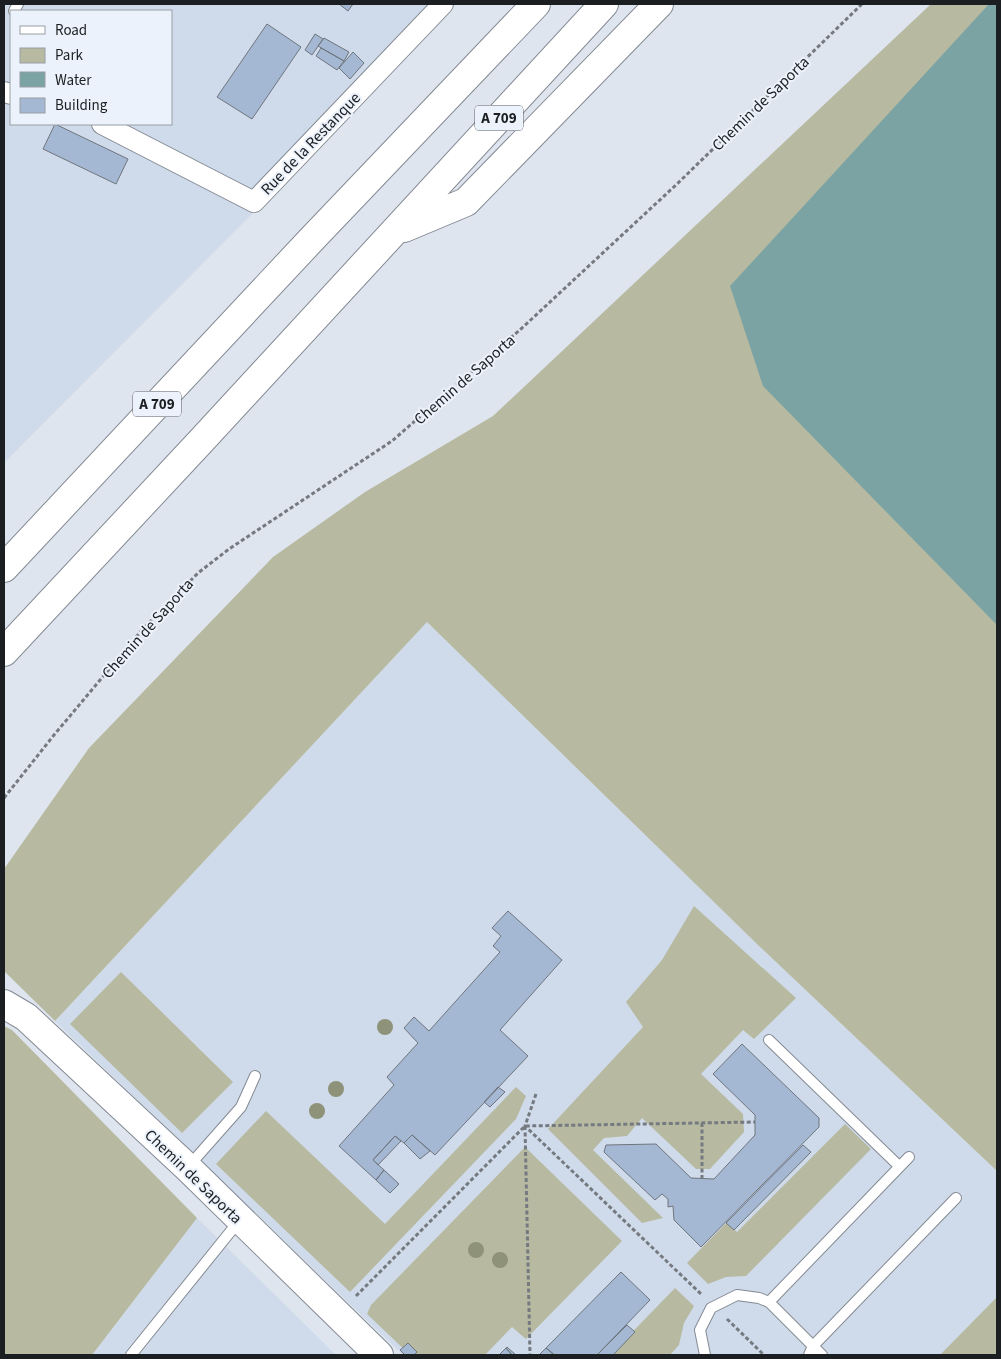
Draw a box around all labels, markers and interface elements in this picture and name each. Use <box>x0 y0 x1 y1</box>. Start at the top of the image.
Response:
legend <box>10 10 172 125</box>
text: Road <box>55 20 87 41</box>
text: Park <box>55 45 84 66</box>
street label: Chemin de Saporta <box>707 51 814 156</box>
text: Water <box>55 70 92 91</box>
street label: Rue de la Restanque <box>256 87 366 200</box>
text: Building <box>55 95 108 116</box>
road number: A 709 <box>475 106 523 130</box>
street label: Chemin de Saporta <box>409 330 520 430</box>
road number: A 709 <box>133 392 181 416</box>
street label: Chemin de Saporta <box>97 574 199 684</box>
street label: Chemin de Saporta <box>140 1124 247 1229</box>

